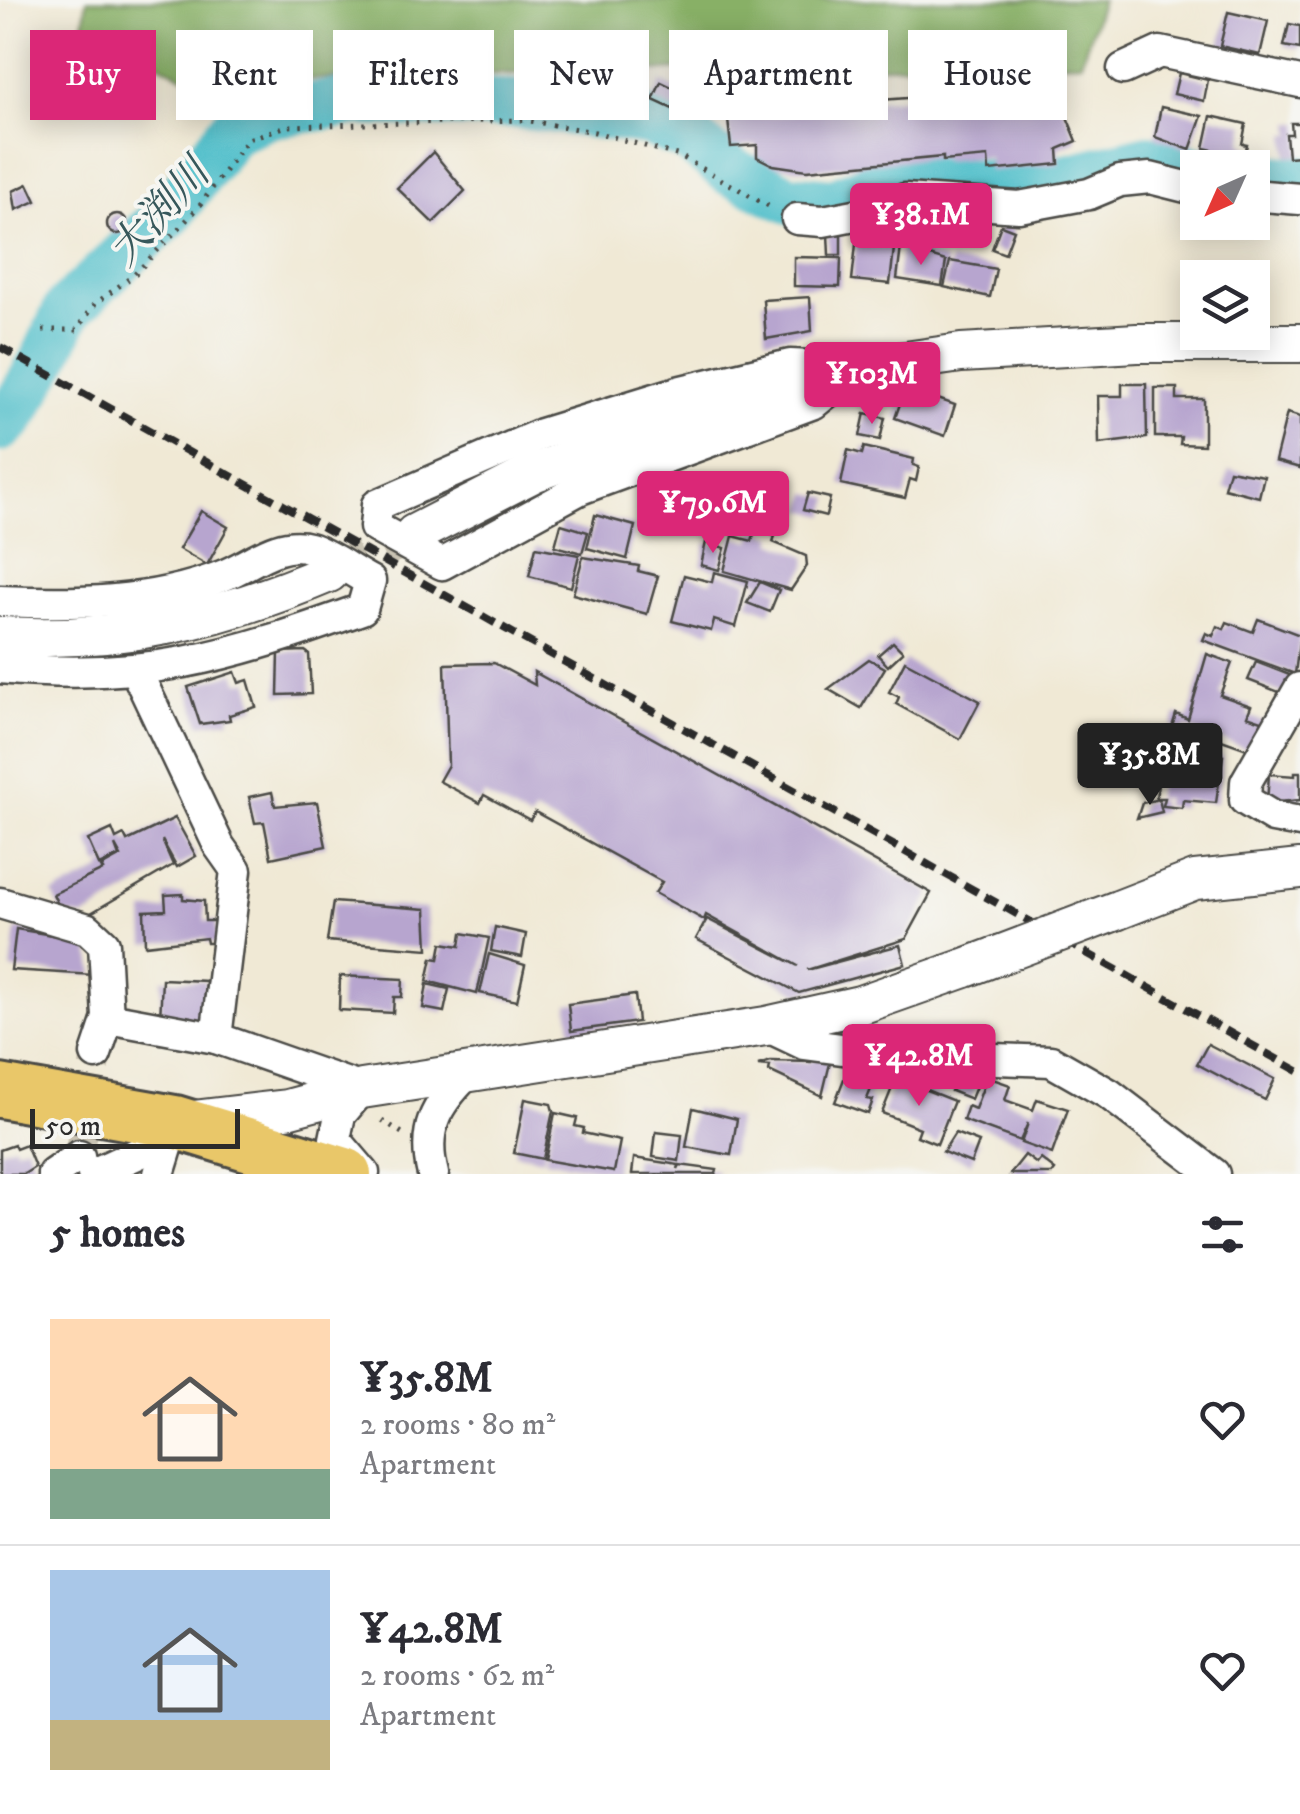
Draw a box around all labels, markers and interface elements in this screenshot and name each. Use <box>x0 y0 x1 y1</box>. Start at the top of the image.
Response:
chip: Buy <box>30 30 156 120</box>
chip: Rent <box>176 30 313 120</box>
chip: Filters <box>333 30 494 120</box>
chip: New <box>514 30 649 120</box>
chip: Apartment <box>669 30 888 120</box>
chip: House <box>908 30 1067 120</box>
water label: 大渕川 <box>99 146 224 277</box>
north arrow <box>1180 150 1270 240</box>
map controls <box>1180 150 1270 350</box>
pin: ¥38.1M <box>840 183 1002 268</box>
text: ¥38.1M <box>872 195 970 235</box>
button: layers <box>1180 260 1270 350</box>
pin: ¥103M <box>802 342 942 427</box>
text: ¥103M <box>826 354 918 394</box>
pin: ¥79.6M <box>632 471 794 556</box>
text: ¥79.6M <box>659 483 767 523</box>
pin: ¥35.8M <box>1069 723 1231 808</box>
text: ¥35.8M <box>1099 735 1201 775</box>
pin: ¥42.8M <box>838 1024 1000 1109</box>
text: ¥42.8M <box>865 1036 973 1076</box>
scale bar <box>30 1104 240 1148</box>
text: 50 m <box>45 1109 101 1144</box>
icon: filters <box>1195 1207 1250 1262</box>
text: 5 homes <box>50 1208 185 1260</box>
text: ¥35.8M <box>360 1353 493 1405</box>
icon: home <box>130 1359 250 1479</box>
icon: heart <box>1195 1392 1250 1447</box>
text: 2 rooms · 80 m² <box>360 1405 555 1445</box>
text: Apartment <box>360 1445 496 1485</box>
text: ¥42.8M <box>360 1604 503 1656</box>
icon: home <box>130 1610 250 1730</box>
icon: heart <box>1195 1643 1250 1698</box>
text: 2 rooms · 62 m² <box>360 1656 554 1696</box>
text: Apartment <box>360 1696 496 1736</box>

